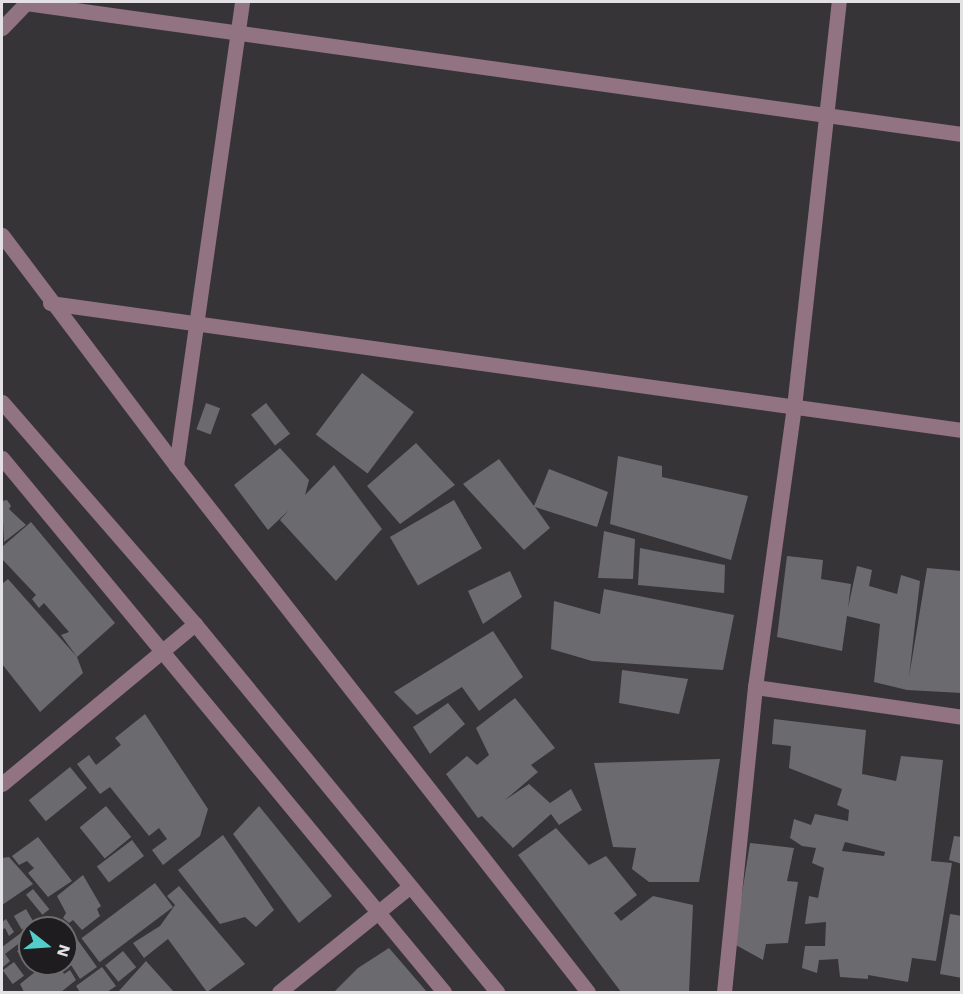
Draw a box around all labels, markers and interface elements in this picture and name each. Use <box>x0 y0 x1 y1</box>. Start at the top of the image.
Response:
north arrow <box>18 916 78 976</box>
text: N <box>53 942 75 959</box>

